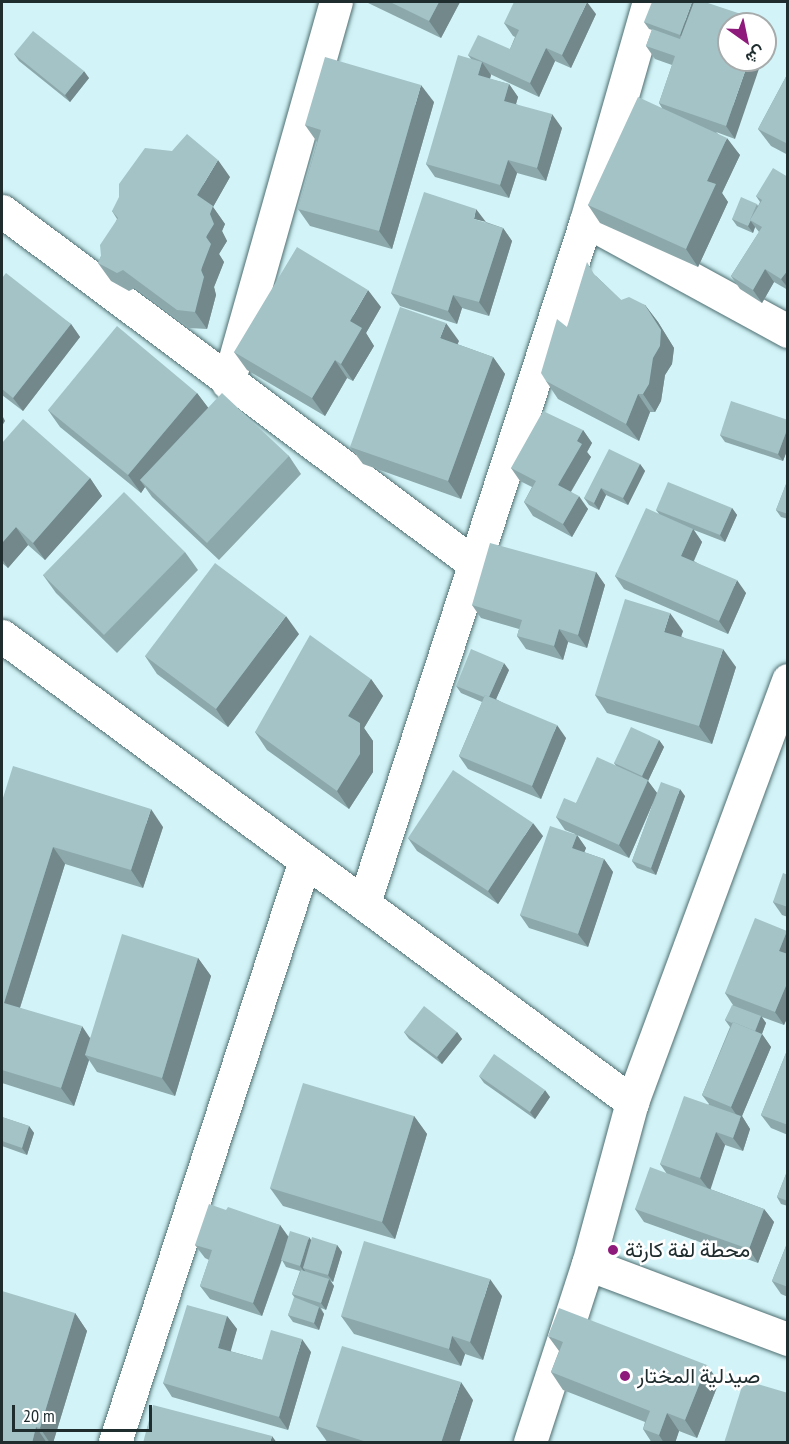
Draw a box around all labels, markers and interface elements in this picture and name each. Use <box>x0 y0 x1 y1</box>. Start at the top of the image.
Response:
north arrow <box>717 12 777 72</box>
text: ش <box>742 42 769 69</box>
place label: محطة لفة كارثة <box>625 1237 750 1263</box>
marker: محطة لفة كارثة <box>606 1243 620 1257</box>
place label: صيدلية المختار <box>637 1363 760 1389</box>
marker: صيدلية المختار <box>618 1369 632 1383</box>
scale bar <box>15 1393 154 1431</box>
text: 20 m <box>23 1404 55 1427</box>

